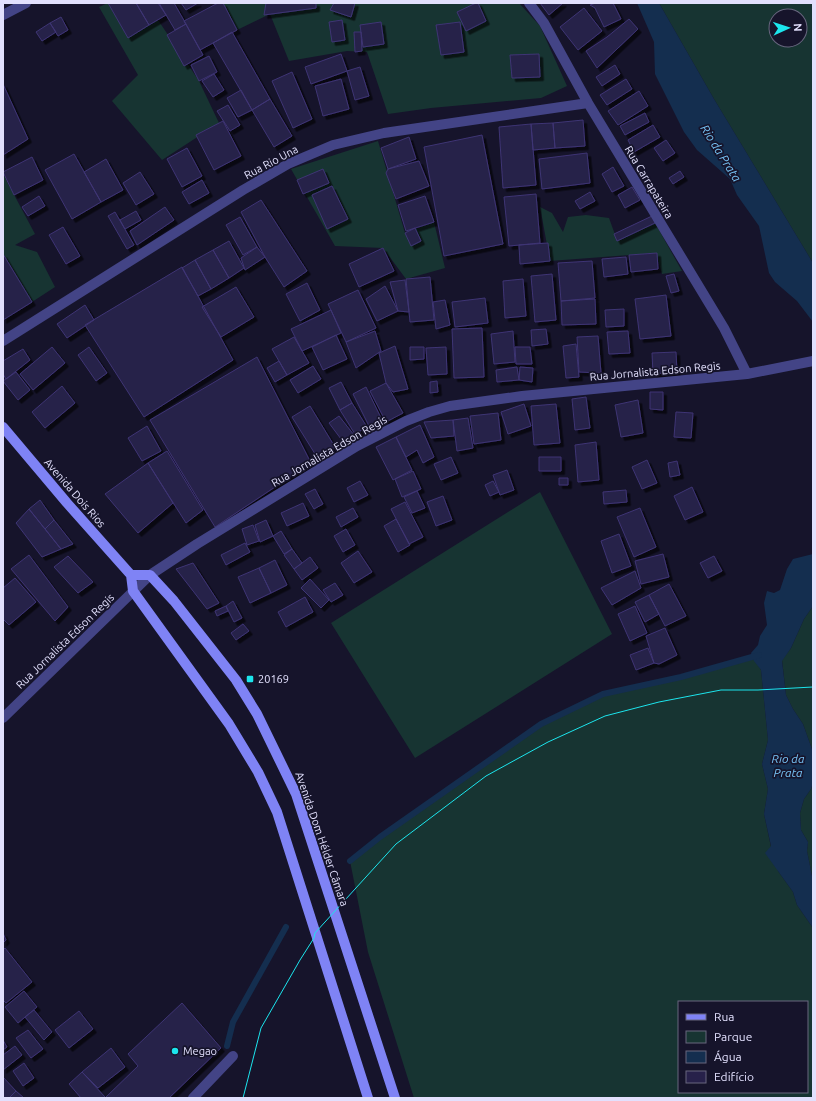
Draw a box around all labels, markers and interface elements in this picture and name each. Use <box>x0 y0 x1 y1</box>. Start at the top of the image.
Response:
north arrow <box>768 8 808 48</box>
text: N <box>792 23 804 32</box>
water label: Rio da Prata <box>698 122 744 184</box>
street label: Rua Rio Una <box>242 143 300 181</box>
street label: Rua Carrapateira <box>623 143 675 221</box>
street label: Rua Jornalista Edson Regis <box>589 359 721 383</box>
street label: Rua Jornalista Edson Regis <box>269 413 389 489</box>
street label: Avenida Dois Rios <box>42 456 108 530</box>
street label: Rua Jornalista Edson Regis <box>14 591 117 691</box>
place label: 20169 <box>258 673 289 685</box>
marker: 20169 <box>245 674 255 684</box>
water label: Rio da Prata <box>772 752 805 779</box>
street label: Avenida Dom Hélder Câmara <box>293 770 351 908</box>
legend <box>678 1001 808 1093</box>
text: Rua <box>714 1010 735 1023</box>
text: Parque <box>714 1030 752 1043</box>
place label: Megao <box>183 1045 217 1057</box>
marker: Megao <box>170 1046 180 1056</box>
text: Água <box>714 1050 742 1063</box>
text: Edifício <box>714 1070 754 1083</box>

